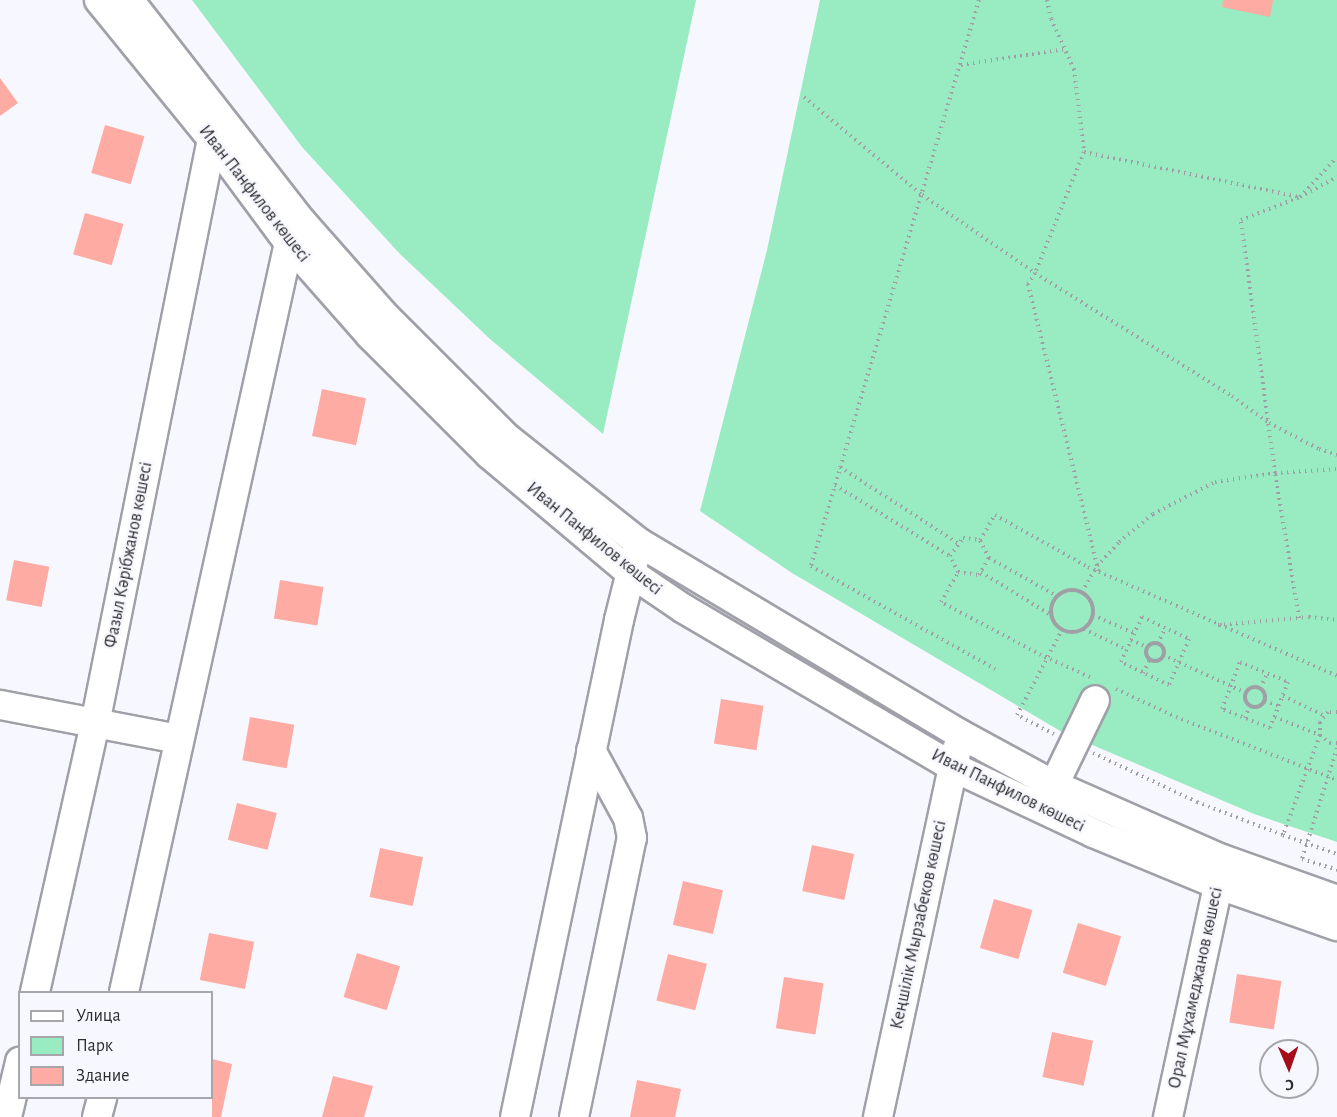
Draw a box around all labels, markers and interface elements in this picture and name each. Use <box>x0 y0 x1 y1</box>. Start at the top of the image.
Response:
street label: Иван Панфилов көшесі <box>194 121 314 267</box>
street label: Фазыл Кәрібжанов көшесі <box>100 460 158 650</box>
street label: Иван Панфилов көшесі <box>522 478 666 600</box>
street label: Иван Панфилов көшесі <box>928 744 1088 838</box>
street label: Кеңшілік Мырзабеков көшесі <box>886 819 952 1031</box>
street label: Орал Мұхамеджанов көшесі <box>1164 885 1228 1091</box>
legend <box>18 991 213 1099</box>
text: Улица <box>76 1007 121 1025</box>
text: Парк <box>76 1037 113 1055</box>
north arrow <box>1259 1039 1319 1099</box>
text: Здание <box>76 1067 130 1085</box>
text: С <box>1285 1077 1294 1093</box>

